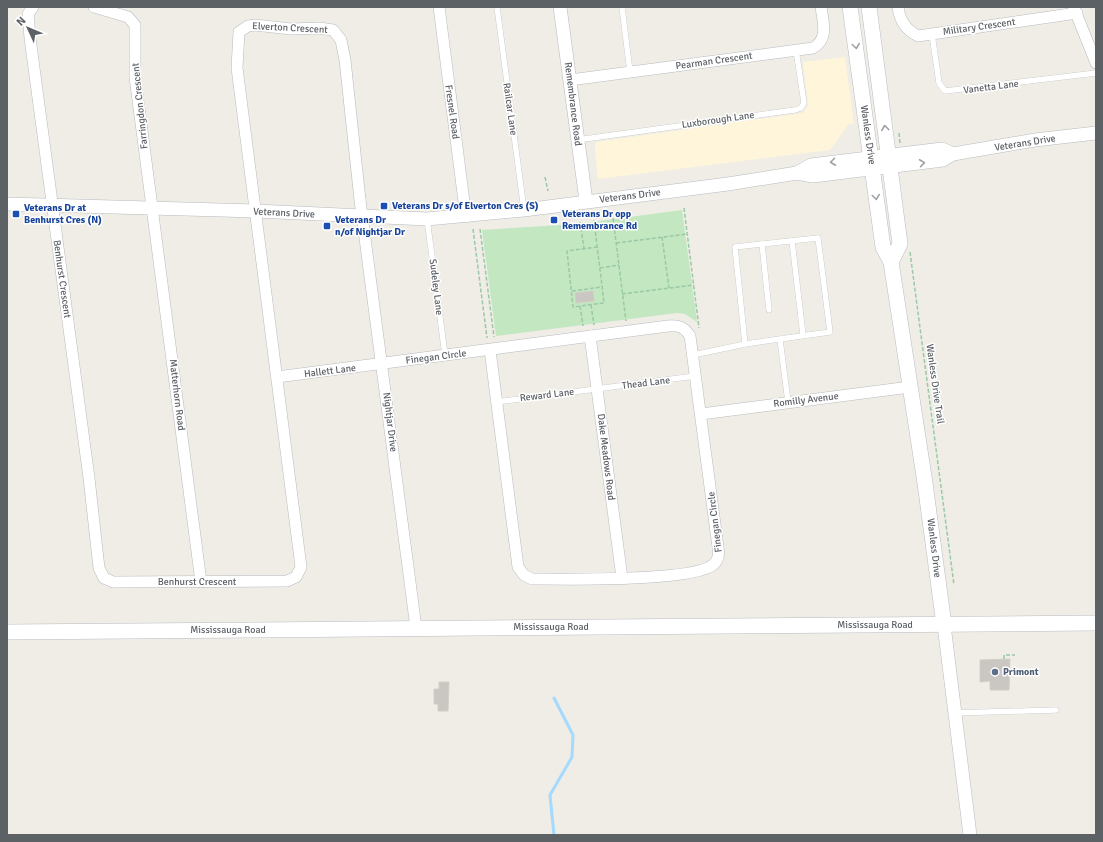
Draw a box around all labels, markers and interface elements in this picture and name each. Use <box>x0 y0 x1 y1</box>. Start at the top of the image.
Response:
north arrow <box>8 8 48 48</box>
text: N <box>14 14 29 29</box>
street label: Military Crescent <box>942 16 1017 38</box>
street label: Elverton Crescent <box>252 20 329 36</box>
one-way arrow <box>851 43 860 49</box>
street label: Pearman Crescent <box>675 50 754 72</box>
street label: Remembrance Road <box>562 61 584 147</box>
street label: Farringdon Crescent <box>129 62 150 150</box>
street label: Vanetta Lane <box>963 78 1019 96</box>
street label: Railcar Lane <box>500 82 520 136</box>
street label: Fresnel Road <box>442 84 462 140</box>
street label: Wanless Drive <box>858 105 878 165</box>
street label: Luxborough Lane <box>681 109 755 131</box>
one-way arrow <box>880 125 889 131</box>
street label: Veterans Drive <box>994 132 1056 154</box>
one-way arrow <box>830 157 836 166</box>
one-way arrow <box>919 159 925 168</box>
street label: Veterans Drive <box>599 186 661 206</box>
one-way arrow <box>871 194 880 200</box>
place label: Veterans Dr s/of Elverton Cres (S) <box>392 200 539 212</box>
marker: Veterans Dr s/of Elverton Cres (S) <box>379 201 389 211</box>
place label: Veterans Dr at Benhurst Cres (N) <box>24 202 102 226</box>
street label: Veterans Drive <box>253 205 315 221</box>
place label: Veterans Dr opp Remembrance Rd <box>562 208 638 232</box>
marker: Veterans Dr at Benhurst Cres (N) <box>11 209 21 219</box>
place label: Veterans Dr n/of Nightjar Dr <box>335 214 405 238</box>
marker: Veterans Dr opp Remembrance Rd <box>549 215 559 225</box>
marker: Veterans Dr n/of Nightjar Dr <box>322 221 332 231</box>
street label: Benhurst Crescent <box>51 239 73 319</box>
street label: Sudeley Lane <box>427 258 445 316</box>
street label: Wanless Drive Trail <box>923 343 947 425</box>
street label: Finegan Circle <box>405 347 467 367</box>
street label: Matterhorn Road <box>167 359 187 431</box>
street label: Hallett Lane <box>303 362 357 380</box>
street label: Thead Lane <box>621 374 671 392</box>
street label: Reward Lane <box>519 386 575 404</box>
street label: Romilly Avenue <box>773 390 839 410</box>
street label: Nightjar Drive <box>380 392 400 452</box>
street label: Dake Meadows Road <box>595 413 617 501</box>
street label: Finegan Circle <box>705 491 725 553</box>
street label: Wanless Drive <box>924 518 944 578</box>
street label: Benhurst Crescent <box>158 576 237 588</box>
street label: Mississauga Road <box>837 619 913 631</box>
street label: Mississauga Road <box>513 621 589 633</box>
street label: Mississauga Road <box>190 624 266 636</box>
place label: Primont <box>1003 666 1039 678</box>
marker: Primont <box>990 667 1000 677</box>

